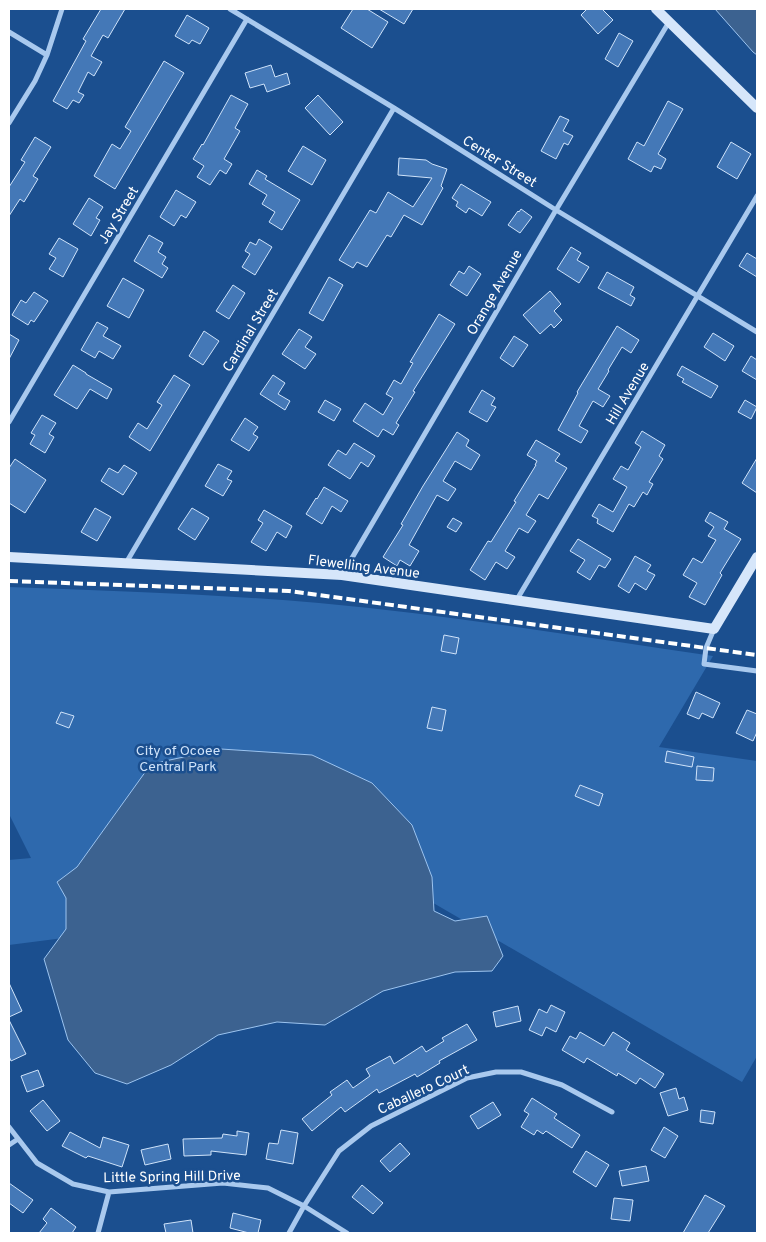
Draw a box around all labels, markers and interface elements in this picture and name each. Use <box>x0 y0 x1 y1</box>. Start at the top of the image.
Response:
street label: Center Street <box>459 133 540 192</box>
street label: Jay Street <box>95 184 143 248</box>
street label: Orange Avenue <box>464 247 527 339</box>
street label: Cardinal Street <box>220 286 283 375</box>
street label: Hill Avenue <box>603 359 654 428</box>
street label: Flewelling Avenue <box>307 552 421 583</box>
park label: City of Ocoee Central Park <box>136 743 220 776</box>
street label: Caballero Court <box>375 1062 472 1119</box>
street label: Little Spring Hill Drive <box>103 1168 241 1187</box>

